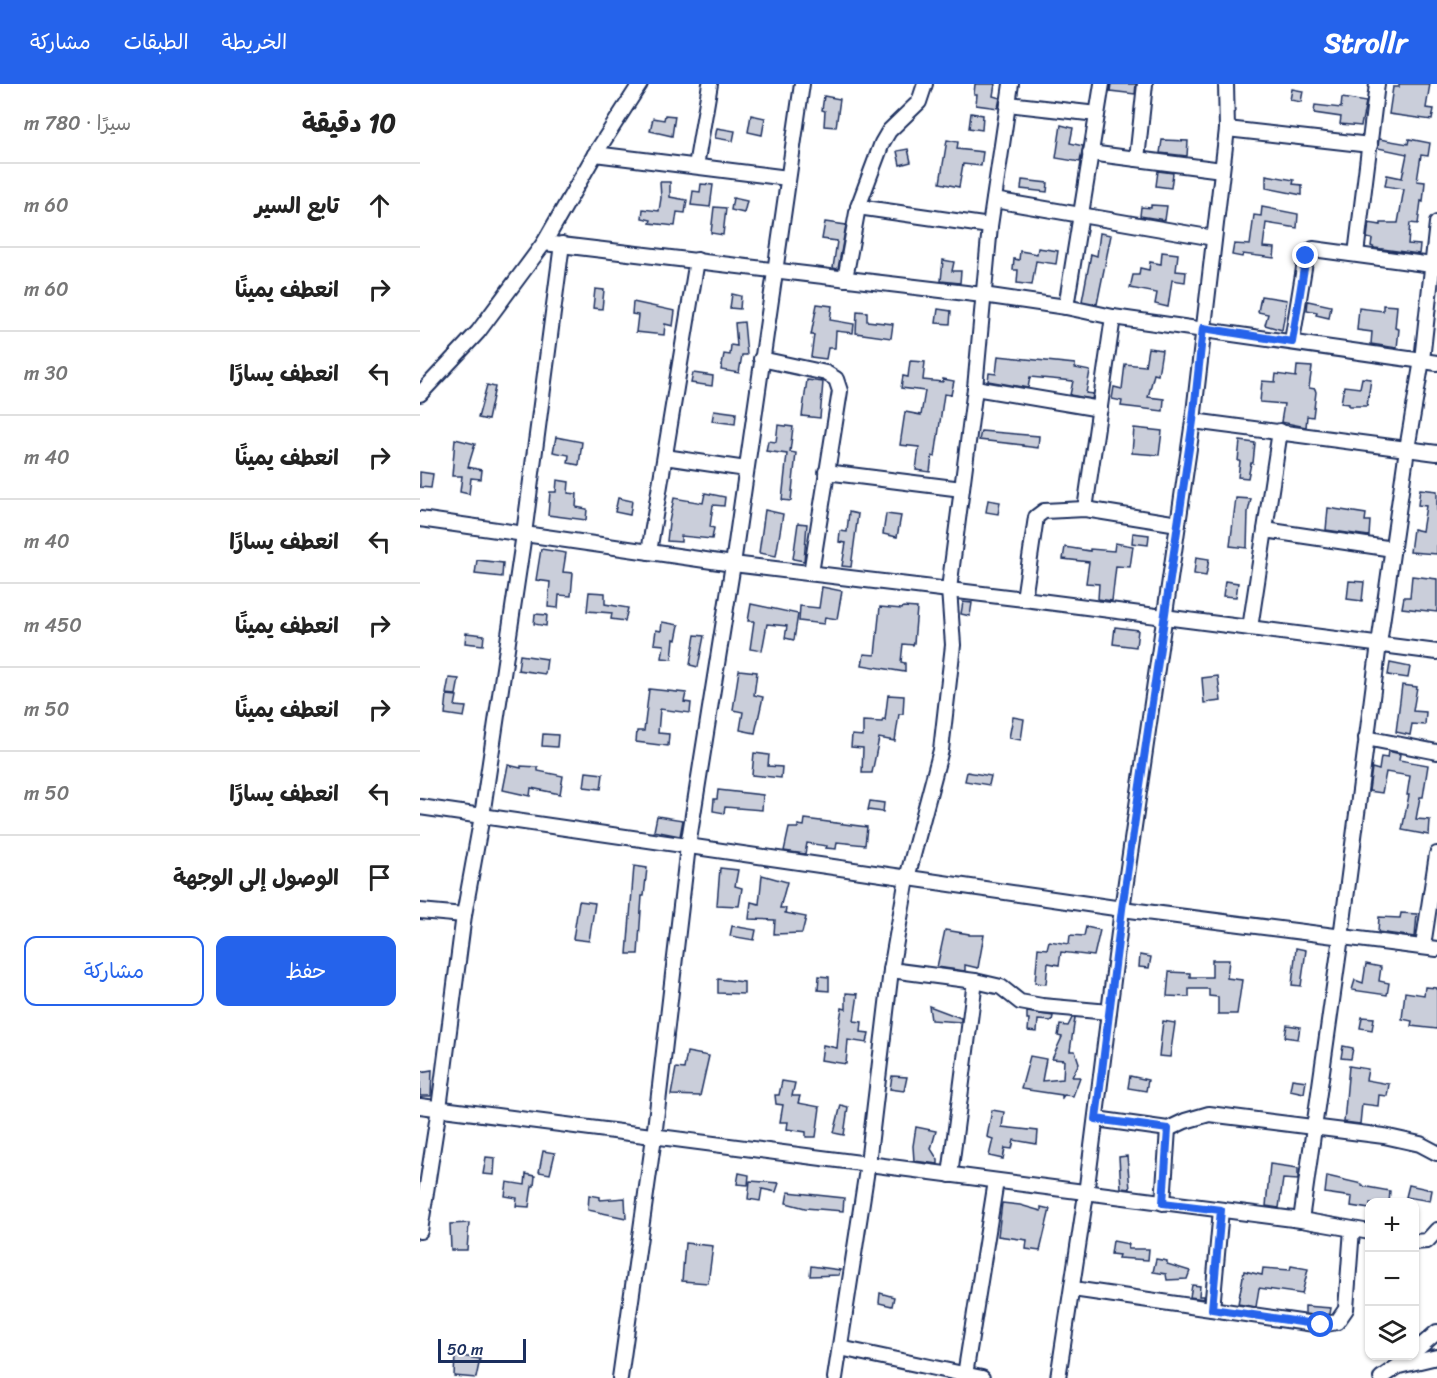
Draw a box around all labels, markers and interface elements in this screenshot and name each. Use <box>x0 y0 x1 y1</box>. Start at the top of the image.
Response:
text: Strollr <box>1324 18 1407 67</box>
text: مشاركة <box>30 23 91 61</box>
text: الطبقات <box>124 23 189 61</box>
text: الخريطة <box>222 23 287 61</box>
text: 10 دقيقة <box>302 100 396 146</box>
text: سيرًا · 780 m <box>24 106 131 141</box>
text: تابع السير <box>255 186 339 225</box>
text: 60 m <box>24 188 69 223</box>
icon: ahead <box>363 189 396 222</box>
route end <box>1292 242 1318 268</box>
text: انعطف يمينًا <box>235 270 339 309</box>
text: 60 m <box>24 272 69 307</box>
icon: right <box>363 273 396 306</box>
text: انعطف يسارًا <box>229 354 339 393</box>
text: 30 m <box>24 356 68 391</box>
icon: left <box>363 357 396 390</box>
text: انعطف يمينًا <box>235 438 339 477</box>
text: 40 m <box>24 440 70 475</box>
icon: right <box>363 441 396 474</box>
text: انعطف يسارًا <box>229 522 339 561</box>
text: 40 m <box>24 524 70 559</box>
icon: left <box>363 525 396 558</box>
text: انعطف يمينًا <box>235 606 339 645</box>
text: 450 m <box>24 608 82 643</box>
icon: right <box>363 609 396 642</box>
text: انعطف يمينًا <box>235 690 339 729</box>
text: 50 m <box>24 692 69 727</box>
icon: right <box>363 693 396 726</box>
text: انعطف يسارًا <box>229 774 339 813</box>
text: 50 m <box>24 776 69 811</box>
icon: left <box>363 777 396 810</box>
text: الوصول إلى الوجهة <box>173 858 339 897</box>
icon: arrive <box>363 861 396 894</box>
button: مشاركة <box>24 936 204 1006</box>
button: حفظ <box>216 936 396 1006</box>
map controls <box>1365 1198 1419 1360</box>
button: + <box>1365 1198 1419 1252</box>
button: − <box>1365 1252 1419 1306</box>
button: layers <box>1365 1306 1419 1360</box>
route start <box>1307 1311 1333 1337</box>
text: 50 m <box>447 1335 483 1364</box>
scale bar <box>438 1336 526 1364</box>

